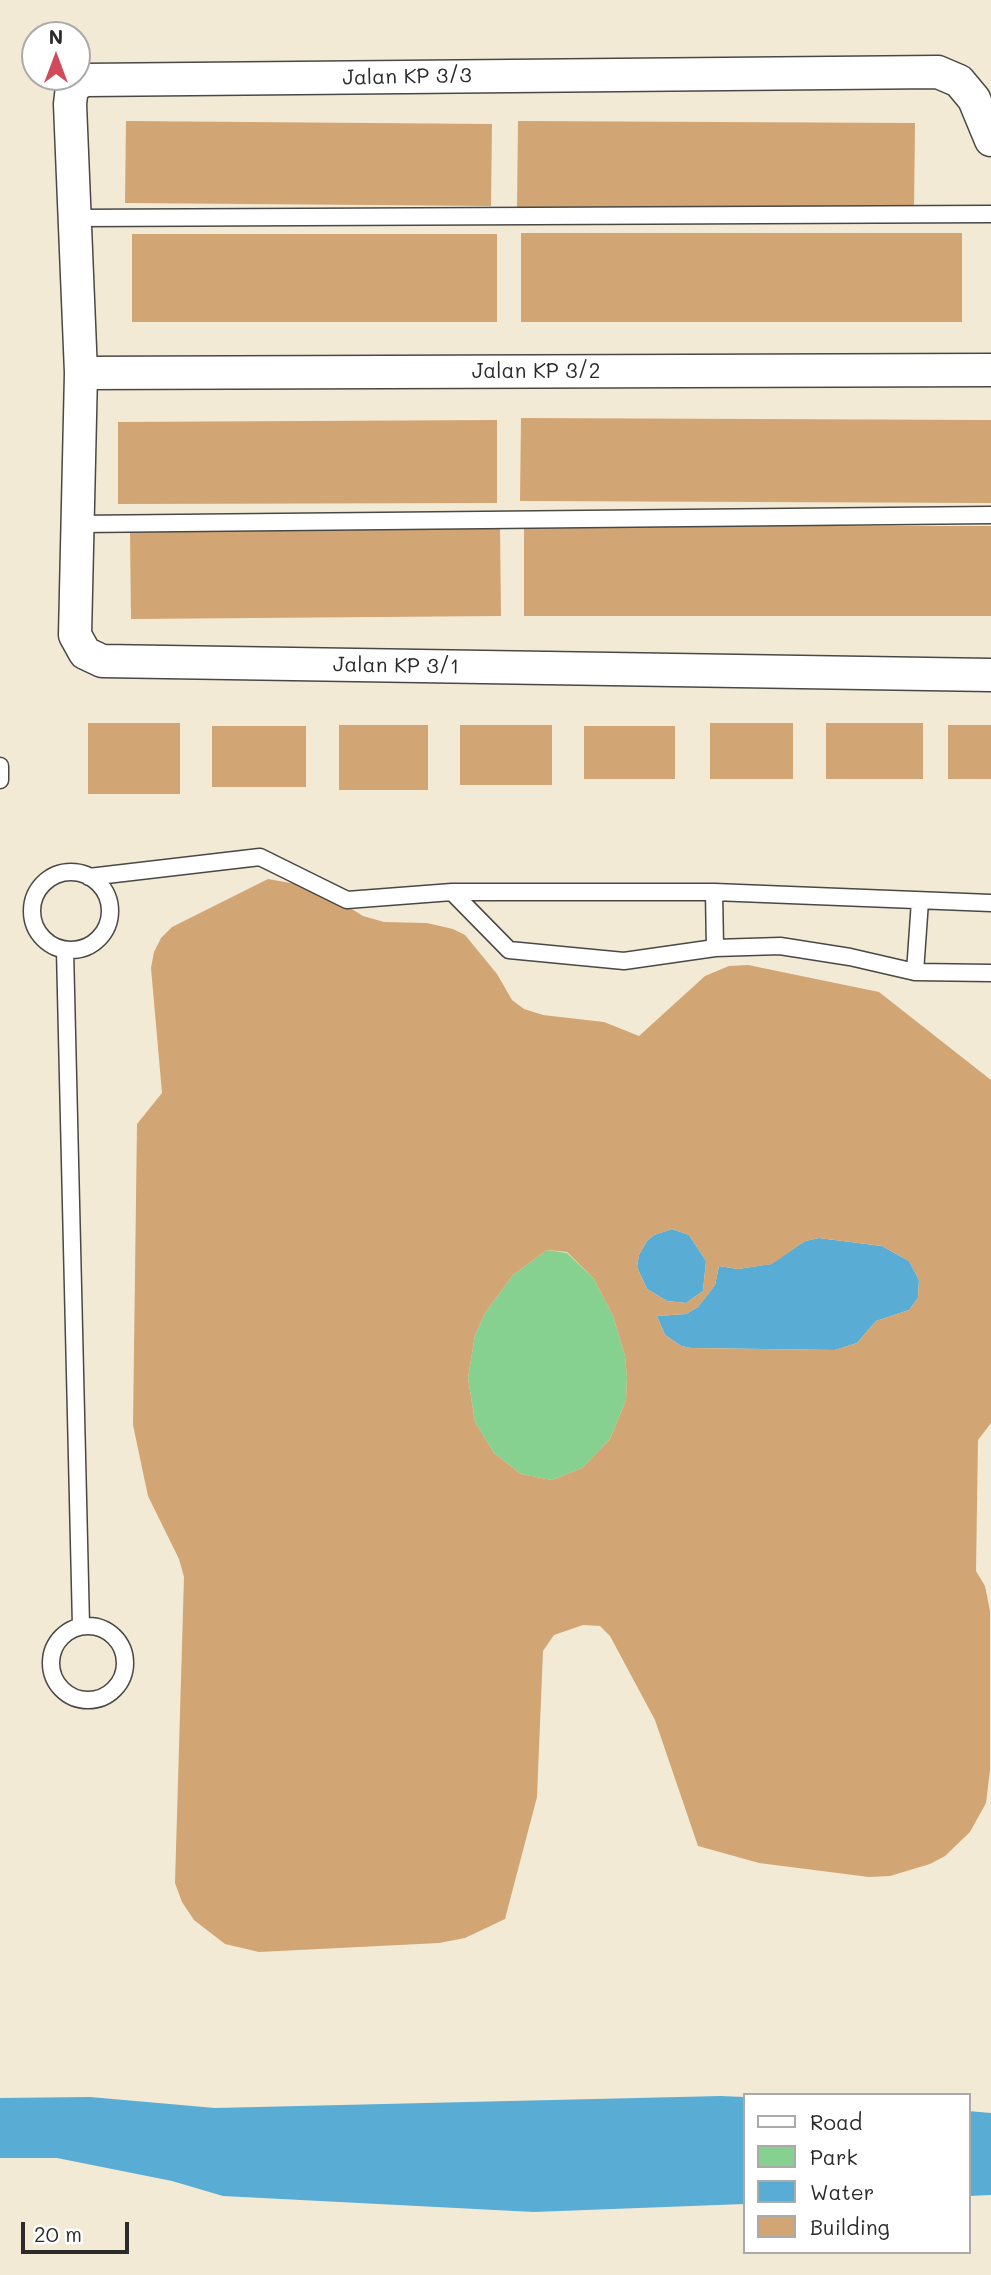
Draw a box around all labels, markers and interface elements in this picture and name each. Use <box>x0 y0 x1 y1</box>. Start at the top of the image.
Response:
north arrow <box>21 21 91 91</box>
text: N <box>49 24 63 49</box>
street label: Jalan KP 3/3 <box>342 63 472 91</box>
street label: Jalan KP 3/2 <box>472 359 600 385</box>
street label: Jalan KP 3/1 <box>333 652 459 680</box>
legend <box>743 2093 970 2254</box>
text: Road <box>810 2108 862 2135</box>
text: Park <box>810 2143 858 2170</box>
text: Water <box>810 2178 874 2205</box>
scale bar <box>24 2208 133 2252</box>
text: Building <box>810 2213 890 2240</box>
text: 20 m <box>34 2220 82 2247</box>

